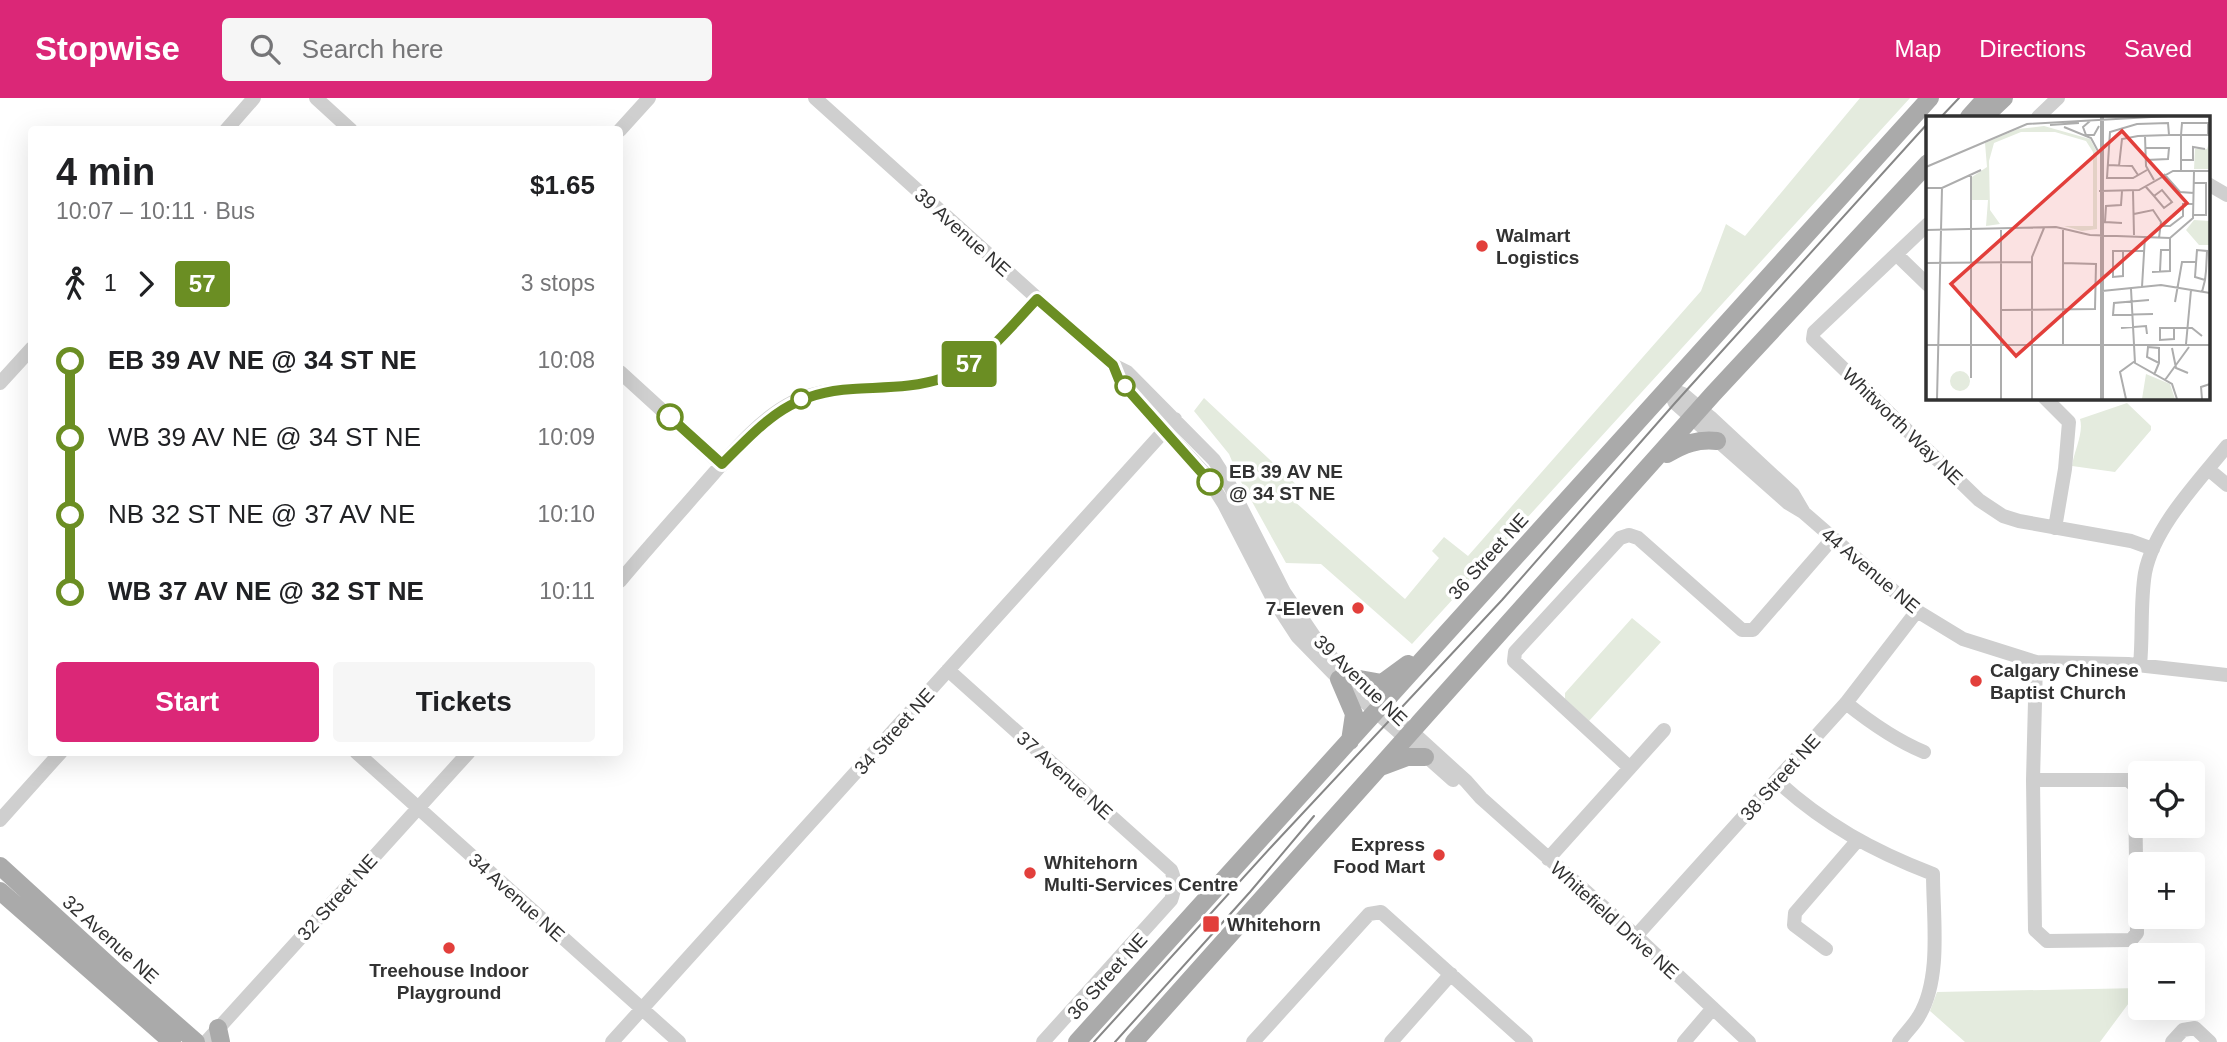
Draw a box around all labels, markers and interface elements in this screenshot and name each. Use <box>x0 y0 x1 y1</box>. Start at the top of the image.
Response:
search box <box>222 18 712 81</box>
text: Stopwise <box>35 30 180 67</box>
icon: search <box>246 30 284 68</box>
text: Search here <box>302 34 444 64</box>
text: Map <box>1895 35 1941 62</box>
text: Directions <box>1979 35 2086 62</box>
text: Saved <box>2124 35 2192 62</box>
inset map <box>1926 116 2210 399</box>
text: 4 min <box>56 151 155 193</box>
text: $1.65 <box>530 170 595 200</box>
street label: 39 Avenue NE <box>911 184 1015 281</box>
text: 10:07 – 10:11 · Bus <box>56 198 255 224</box>
place label: Walmart Logistics <box>1496 225 1579 268</box>
marker: Walmart Logistics <box>1474 238 1490 254</box>
icon: walk <box>56 265 94 303</box>
icon: forward <box>127 265 165 303</box>
text: 1 <box>104 270 117 296</box>
text: 57 <box>189 270 216 297</box>
text: 3 stops <box>521 270 595 296</box>
line badge: 57 <box>937 341 1000 387</box>
text: EB 39 AV NE @ 34 ST NE <box>108 345 417 375</box>
text: 10:08 <box>537 347 595 373</box>
text: 57 <box>956 350 982 377</box>
street label: Whitworth Way NE <box>1838 364 1967 489</box>
unlabelled marker <box>1115 376 1135 396</box>
unlabelled marker <box>791 389 811 409</box>
unlabelled marker <box>657 404 683 430</box>
text: WB 39 AV NE @ 34 ST NE <box>108 422 421 452</box>
text: 10:09 <box>537 424 595 450</box>
place label: EB 39 AV NE @ 34 ST NE <box>1229 461 1343 504</box>
marker: EB 39 AV NE @ 34 ST NE <box>1197 469 1223 495</box>
text: NB 32 ST NE @ 37 AV NE <box>108 499 415 529</box>
text: 10:10 <box>537 501 595 527</box>
street label: 36 Street NE <box>1444 509 1533 604</box>
street label: 44 Avenue NE <box>1818 523 1924 617</box>
text: WB 37 AV NE @ 32 ST NE <box>108 576 424 606</box>
text: 10:11 <box>539 578 595 604</box>
place label: 7-Eleven <box>1266 598 1344 619</box>
marker: 7-Eleven <box>1350 600 1366 616</box>
street label: 39 Avenue NE <box>1310 631 1412 730</box>
place label: Calgary Chinese Baptist Church <box>1990 660 2139 703</box>
button: Start <box>56 662 319 742</box>
button: Tickets <box>333 662 595 742</box>
marker: Calgary Chinese Baptist Church <box>1968 673 1984 689</box>
street label: 34 Street NE <box>850 684 939 779</box>
street label: 37 Avenue NE <box>1013 727 1117 824</box>
street label: 38 Street NE <box>1736 730 1825 825</box>
map controls <box>2128 761 2205 1020</box>
button: locate <box>2128 761 2205 838</box>
place label: Express Food Mart <box>1333 834 1426 877</box>
marker: Express Food Mart <box>1431 847 1447 863</box>
street label: 34 Avenue NE <box>465 849 569 946</box>
street label: 32 Street NE <box>293 850 382 945</box>
place label: Whitehorn Multi-Services Centre <box>1044 852 1238 895</box>
button: + <box>2128 852 2205 929</box>
street label: Whitefield Drive NE <box>1546 857 1683 983</box>
marker: Whitehorn Multi-Services Centre <box>1022 865 1038 881</box>
street label: 32 Avenue NE <box>59 891 163 988</box>
marker: Whitehorn <box>1201 914 1221 934</box>
place label: Whitehorn <box>1227 914 1321 935</box>
street label: 36 Street NE <box>1063 929 1152 1024</box>
marker: Treehouse Indoor Playground <box>441 940 457 956</box>
button: − <box>2128 943 2205 1020</box>
place label: Treehouse Indoor Playground <box>369 960 529 1003</box>

